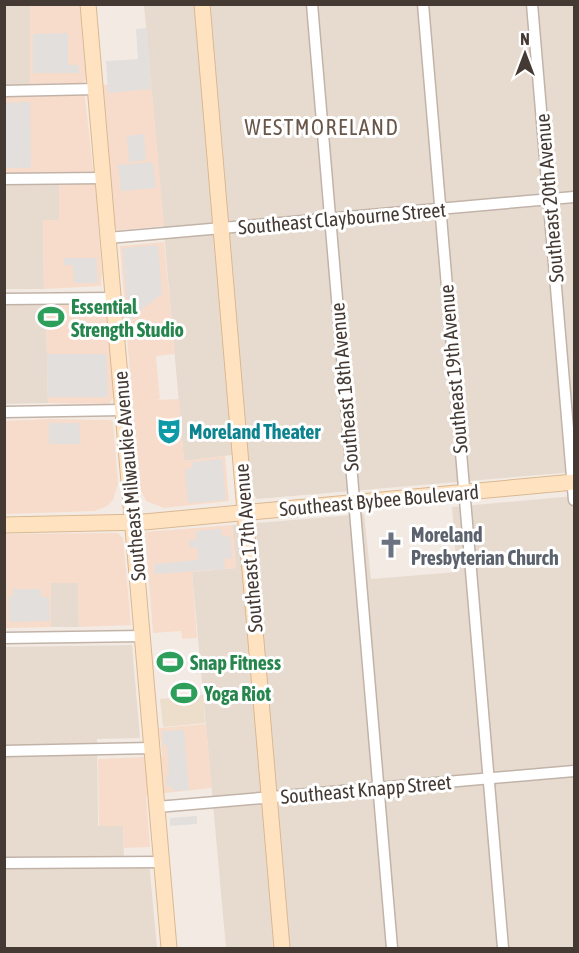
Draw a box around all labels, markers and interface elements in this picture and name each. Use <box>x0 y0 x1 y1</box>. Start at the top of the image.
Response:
north arrow <box>495 24 555 84</box>
text: N <box>520 30 530 48</box>
street label: Southeast 20th Avenue <box>530 113 568 283</box>
district label: WESTMORELAND <box>245 114 399 140</box>
street label: Southeast Claybourne Street <box>237 197 447 239</box>
street label: Southeast 19th Avenue <box>434 284 472 454</box>
place label: Essential Strength Studio <box>71 295 184 341</box>
sports icon: Essential Strength Studio <box>36 302 66 332</box>
street label: Southeast 18th Avenue <box>325 302 363 472</box>
street label: Southeast Milwaukie Avenue <box>108 370 150 582</box>
theatre icon: Moreland Theater <box>154 416 184 446</box>
place label: Moreland Theater <box>189 420 321 443</box>
street label: Southeast 17th Avenue <box>229 463 267 633</box>
street label: Southeast Bybee Boulevard <box>278 480 480 520</box>
place label: Moreland Presbyterian Church <box>411 523 559 569</box>
church icon: Moreland Presbyterian Church <box>376 530 406 560</box>
sports icon: Snap Fitness <box>155 647 185 677</box>
place label: Snap Fitness <box>190 651 281 674</box>
sports icon: Yoga Riot <box>169 678 199 708</box>
place label: Yoga Riot <box>203 682 271 705</box>
street label: Southeast Knapp Street <box>280 770 453 808</box>

